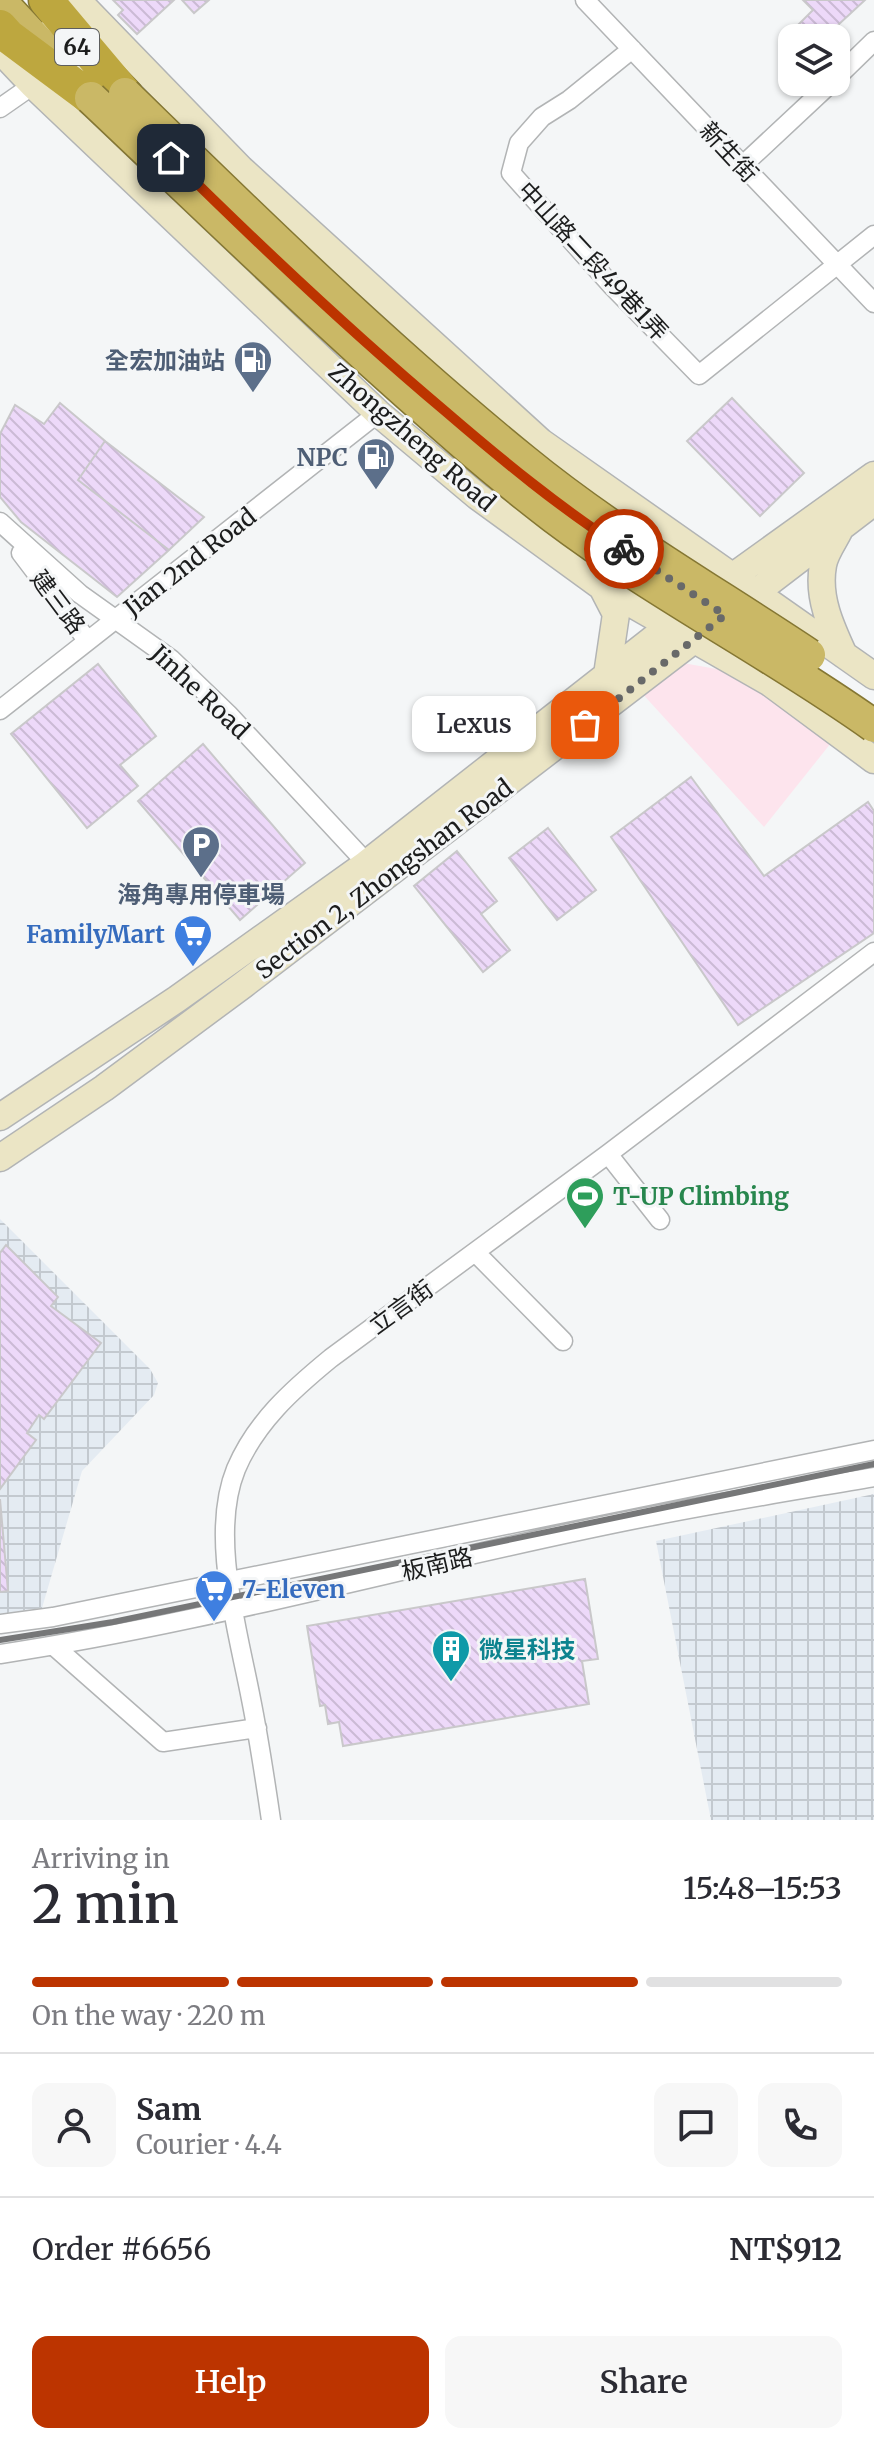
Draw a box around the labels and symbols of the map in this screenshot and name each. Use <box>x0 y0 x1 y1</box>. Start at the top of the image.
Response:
road number: 64 <box>55 29 99 65</box>
street label: 新生街 <box>693 115 765 189</box>
pin <box>137 124 205 192</box>
street label: 中山路二段49巷1弄 <box>511 175 675 347</box>
fuel station icon: 全宏加油站 <box>232 339 274 394</box>
place label: 全宏加油站 <box>105 345 225 376</box>
street label: Zhongzheng Road <box>322 356 502 518</box>
fuel station icon: NPC <box>355 436 397 491</box>
place label: NPC <box>297 442 348 473</box>
street label: Jian 2nd Road <box>117 501 262 624</box>
courier <box>584 509 664 589</box>
street label: 建三路 <box>24 564 92 640</box>
street label: Jinhe Road <box>143 638 256 746</box>
pin <box>551 691 619 759</box>
callout: Lexus <box>413 697 537 753</box>
street label: Section 2, Zhongshan Road <box>249 772 519 986</box>
parking icon: 海角專用停車場 <box>180 824 222 879</box>
place label: 海角專用停車場 <box>117 879 285 910</box>
supermarket icon: FamilyMart <box>172 913 214 968</box>
place label: FamilyMart <box>26 919 165 950</box>
sports icon: T-UP Climbing <box>564 1175 606 1230</box>
place label: T-UP Climbing <box>613 1181 789 1212</box>
street label: 立言街 <box>363 1273 439 1341</box>
street label: 板南路 <box>398 1541 476 1587</box>
supermarket icon: 7-Eleven <box>193 1568 235 1623</box>
place label: 7-Eleven <box>242 1574 345 1605</box>
building icon: 微星科技 <box>430 1628 472 1683</box>
place label: 微星科技 <box>479 1634 575 1665</box>

